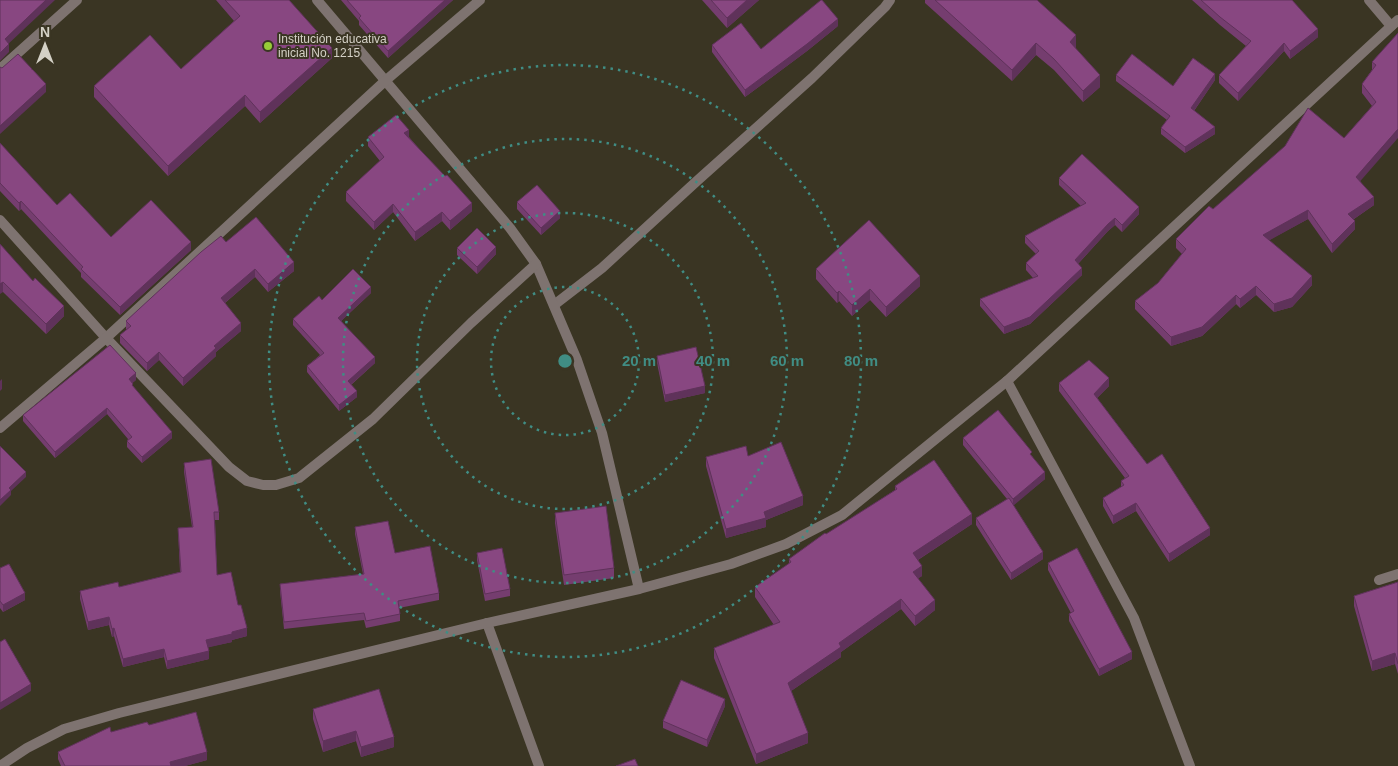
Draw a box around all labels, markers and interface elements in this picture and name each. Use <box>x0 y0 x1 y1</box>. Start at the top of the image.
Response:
north arrow <box>20 20 70 70</box>
text: N <box>40 24 50 40</box>
place label: Institución educativa inicial No. 1215 <box>278 32 387 60</box>
marker: Institución educativa inicial No. 1215 <box>262 40 274 52</box>
centre of rings <box>556 352 574 370</box>
text: 20 m <box>622 352 656 369</box>
text: 40 m <box>696 352 730 369</box>
text: 60 m <box>770 352 804 369</box>
text: 80 m <box>844 352 878 369</box>

